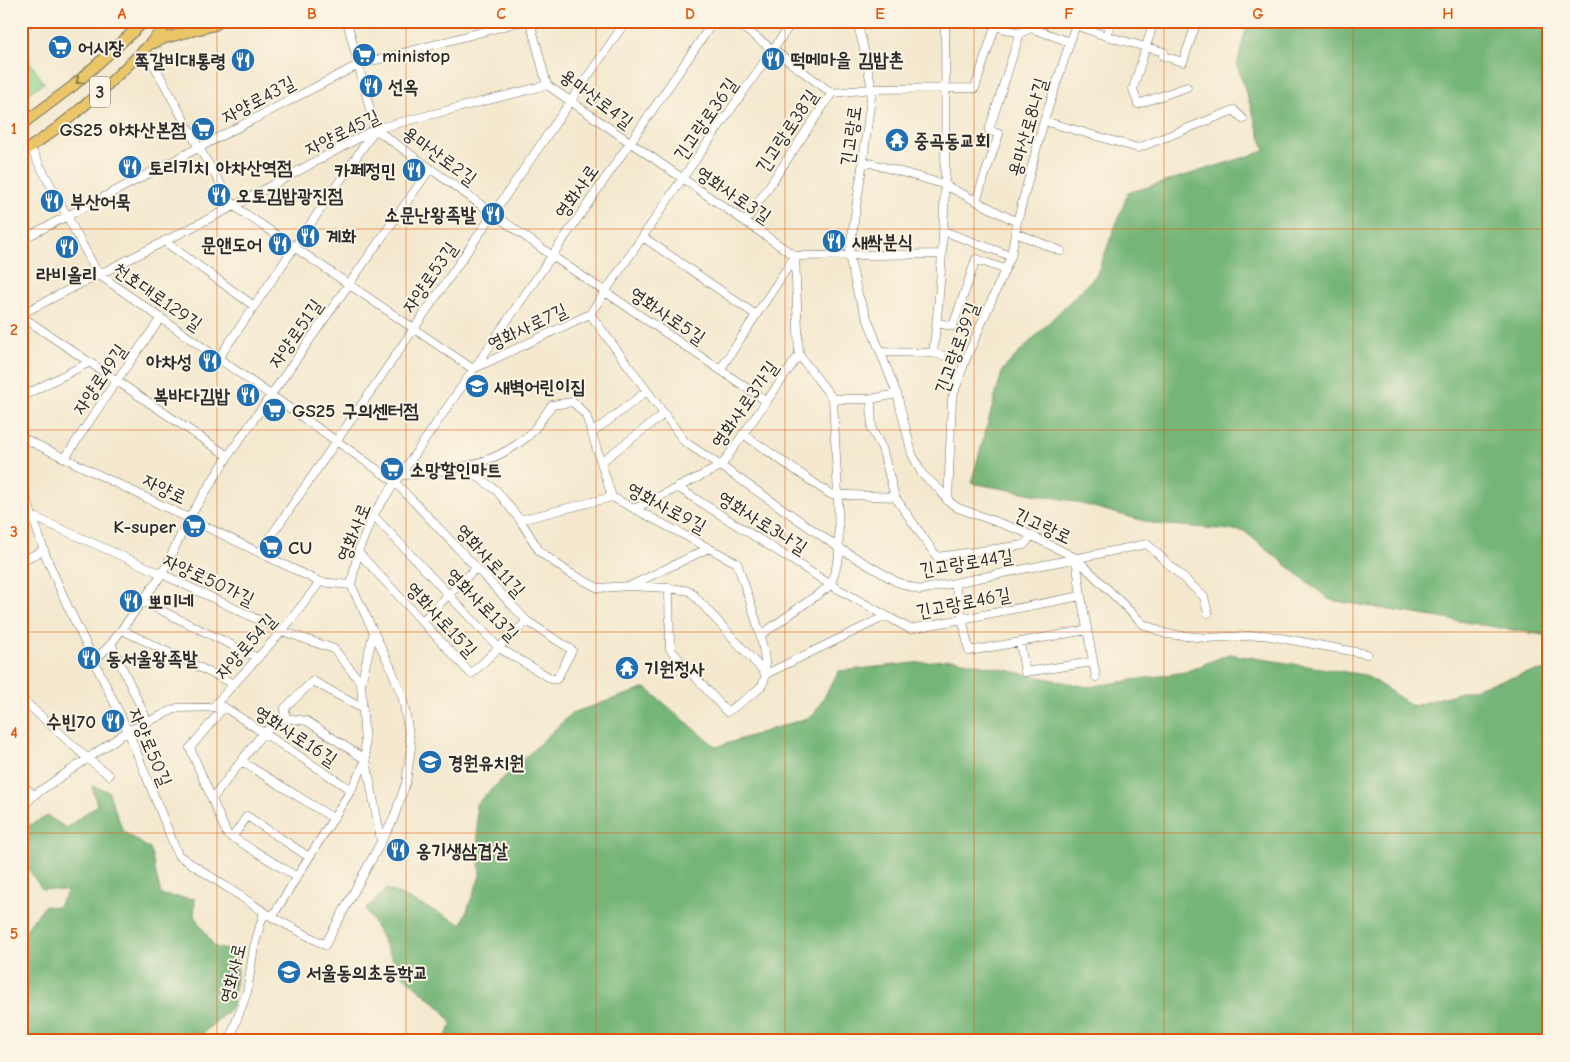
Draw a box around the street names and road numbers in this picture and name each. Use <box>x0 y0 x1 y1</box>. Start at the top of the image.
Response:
street label: 용마산로4길 <box>556 64 637 133</box>
street label: 자양로43길 <box>218 71 299 128</box>
street label: 긴고랑로36길 <box>669 74 742 165</box>
street label: 용마산로8나길 <box>1003 75 1053 179</box>
road number: 3 <box>90 76 110 108</box>
street label: 긴고랑로38길 <box>751 86 823 177</box>
street label: 긴고랑로 <box>836 104 866 168</box>
street label: 자양로45길 <box>301 105 384 160</box>
street label: 용마산로2길 <box>398 122 481 190</box>
street label: 영화사로 <box>550 160 603 223</box>
street label: 영화사로3길 <box>692 162 775 228</box>
street label: 자양로53길 <box>398 238 462 317</box>
street label: 천호대로129길 <box>109 258 206 336</box>
street label: 영화사로5길 <box>625 282 710 349</box>
street label: 자양로51길 <box>264 295 327 372</box>
street label: 영화사로7길 <box>484 299 571 355</box>
street label: 긴고랑로39길 <box>930 299 984 397</box>
street label: 자양로49길 <box>68 340 131 419</box>
street label: 영화사로3가길 <box>707 357 783 452</box>
street label: 자양로 <box>139 469 190 509</box>
street label: 영화사로9길 <box>623 478 710 538</box>
street label: 영화사로3나길 <box>714 487 811 559</box>
street label: 영화사로 <box>332 500 376 565</box>
street label: 긴고랑로 <box>1010 503 1075 549</box>
street label: 영화사로11길 <box>451 520 530 602</box>
street label: 긴고랑로44길 <box>918 545 1015 581</box>
street label: 자양로50가길 <box>159 549 258 611</box>
street label: 영화사로13길 <box>441 564 523 646</box>
street label: 영화사로15길 <box>401 578 481 662</box>
street label: 긴고랑로46길 <box>914 583 1012 623</box>
street label: 자양로54길 <box>211 609 281 684</box>
street label: 영화사로16길 <box>250 701 341 771</box>
street label: 자양로50길 <box>124 705 176 790</box>
street label: 영화사로 <box>215 941 251 1005</box>

